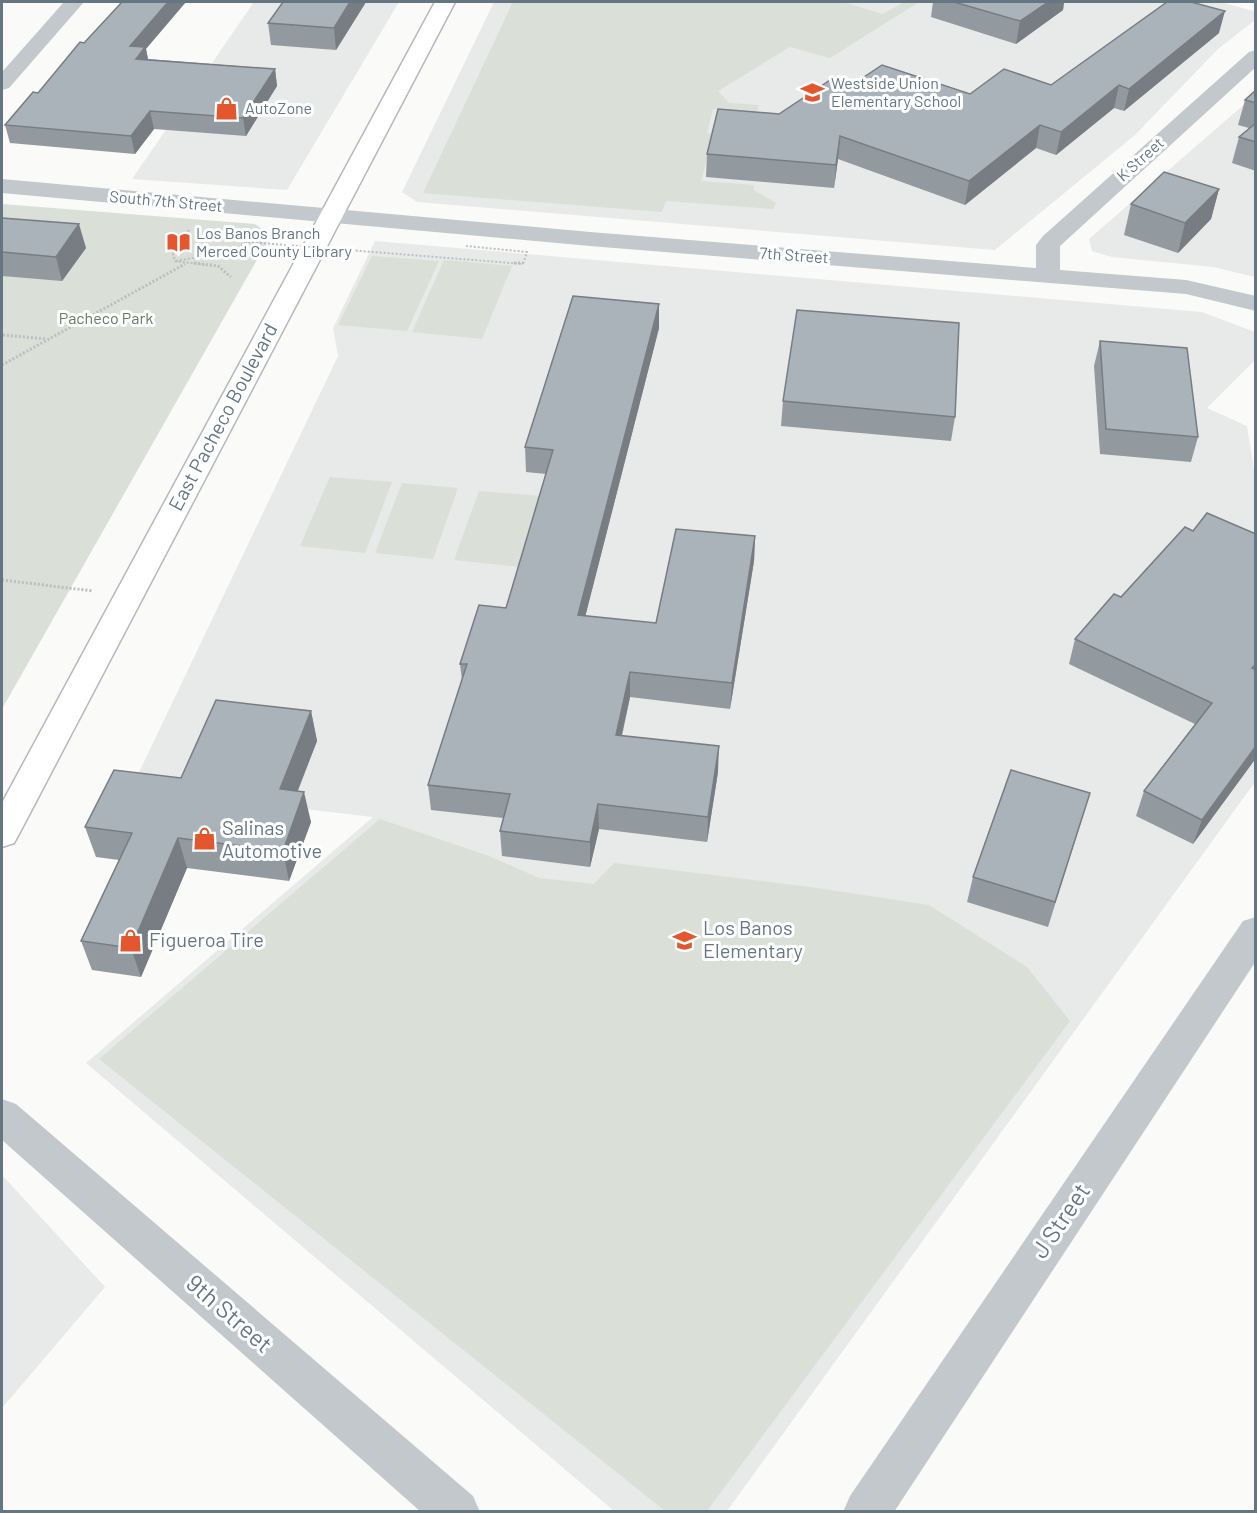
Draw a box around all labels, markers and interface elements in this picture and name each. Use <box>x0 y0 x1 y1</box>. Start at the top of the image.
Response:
place label: Westside Union Elementary School <box>831 73 961 110</box>
school or university icon: Westside Union Elementary School <box>800 79 826 105</box>
shop icon: AutoZone <box>214 95 240 121</box>
place label: AutoZone <box>245 98 312 117</box>
street label: K Street <box>1112 133 1167 185</box>
street label: South 7th Street <box>109 186 223 215</box>
place label: Los Banos Branch Merced County Library <box>196 223 353 260</box>
library icon: Los Banos Branch Merced County Library <box>165 229 191 255</box>
street label: 7th Street <box>759 243 829 266</box>
park label: Pacheco Park <box>59 308 153 327</box>
street label: East Pacheco Boulevard <box>162 319 282 514</box>
place label: Salinas Automotive <box>222 815 322 862</box>
shop icon: Salinas Automotive <box>191 826 217 852</box>
place label: Los Banos Elementary <box>703 915 803 962</box>
shop icon: Figueroa Tire <box>118 927 144 953</box>
place label: Figueroa Tire <box>149 927 264 951</box>
school or university icon: Los Banos Elementary <box>672 927 698 953</box>
street label: J Street <box>1024 1177 1095 1263</box>
street label: 9th Street <box>181 1268 279 1358</box>

